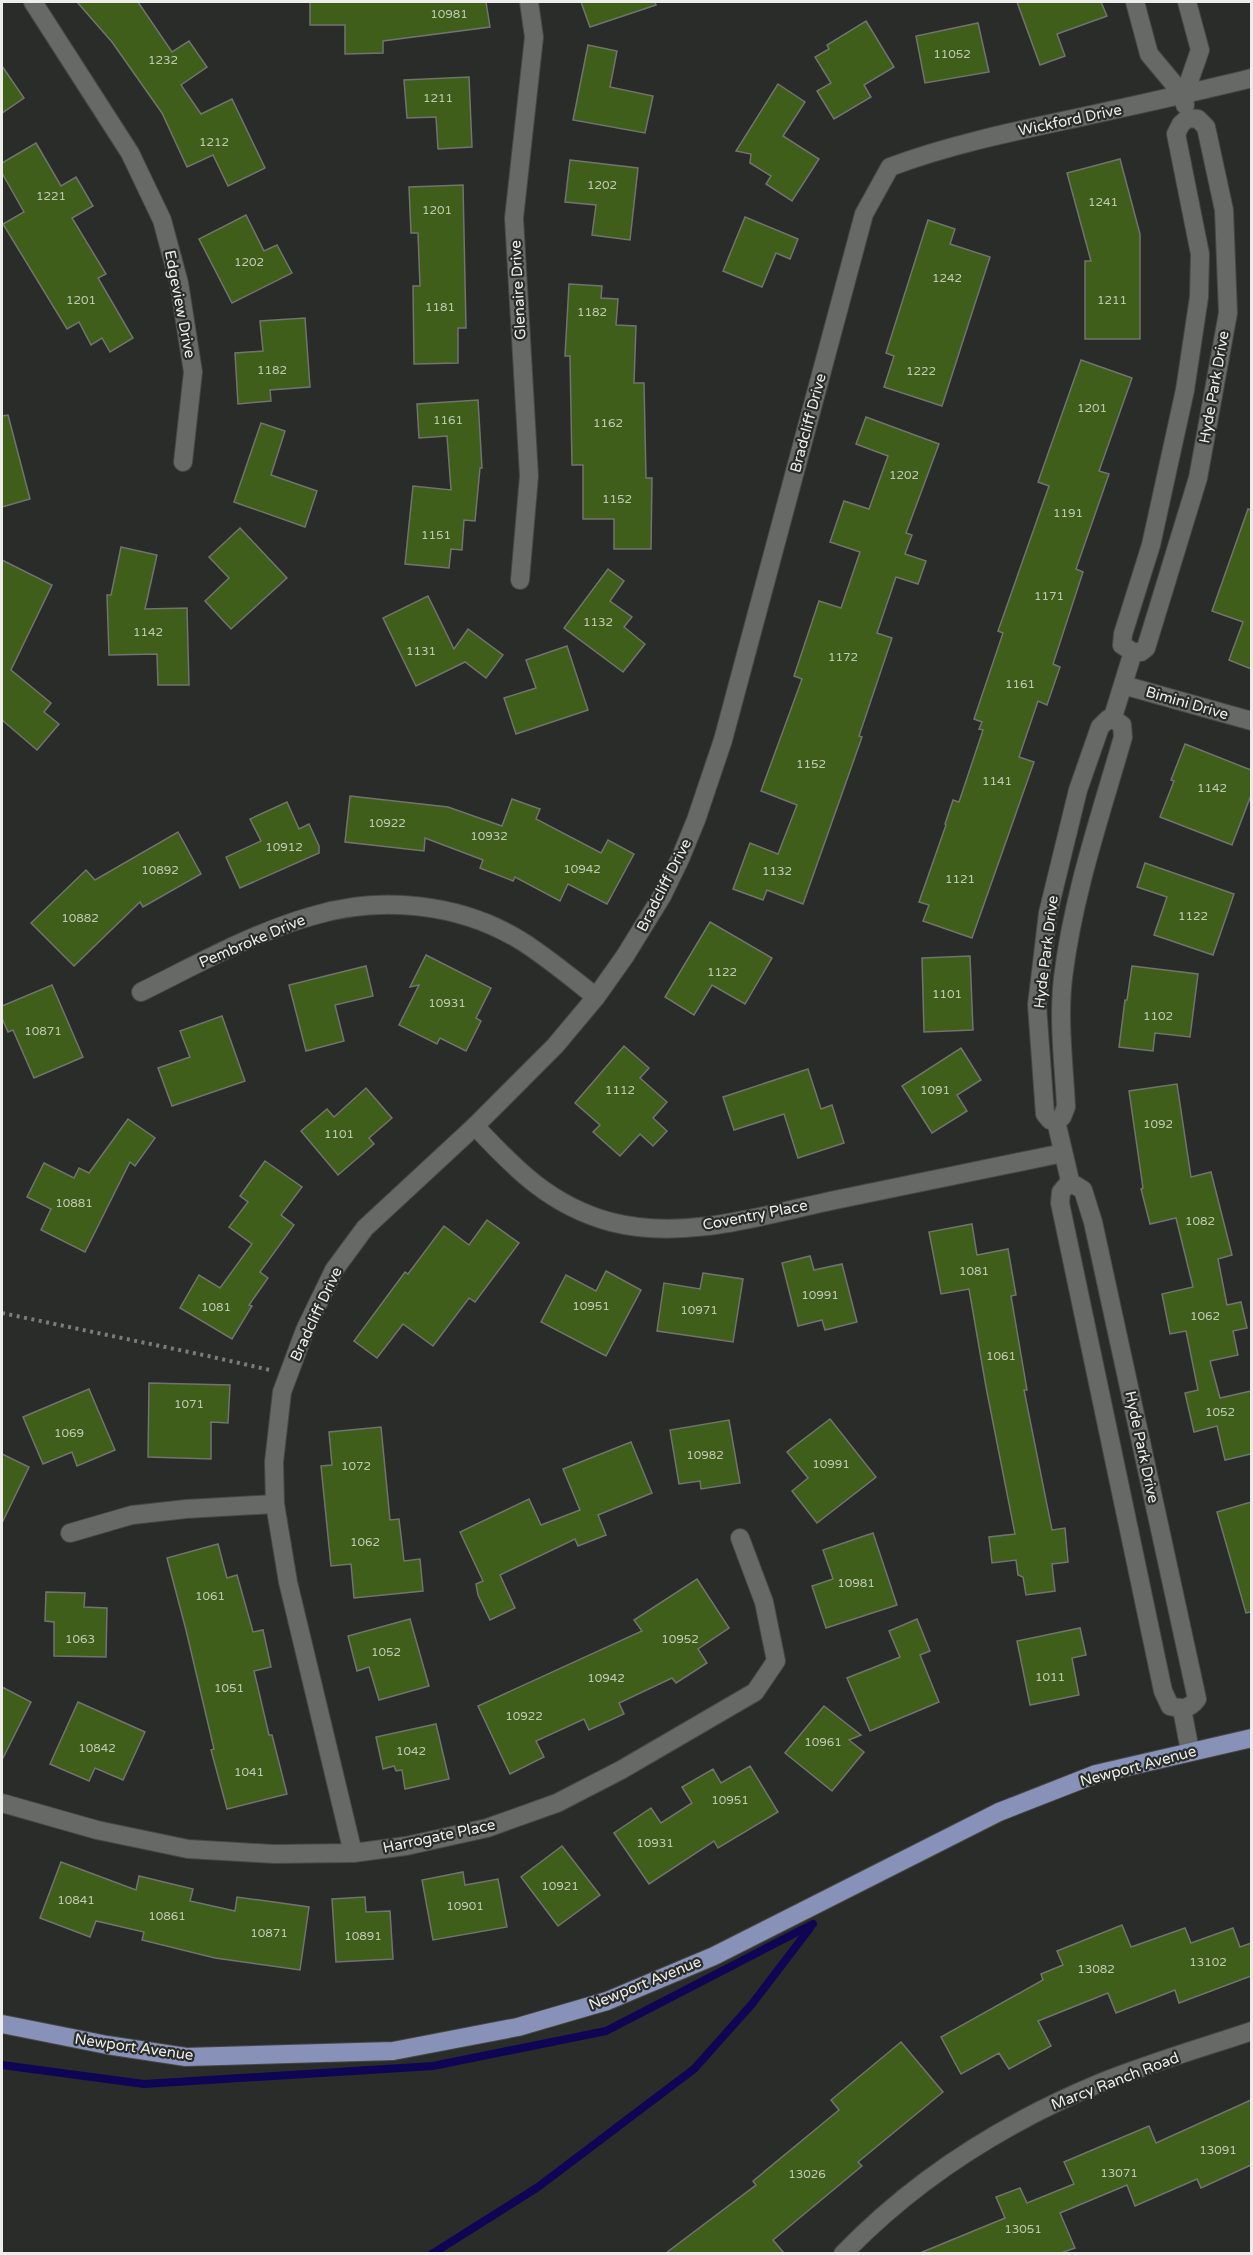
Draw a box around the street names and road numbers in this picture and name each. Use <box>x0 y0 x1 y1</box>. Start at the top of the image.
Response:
street label: Wickford Drive <box>1017 100 1123 140</box>
street label: Glenaire Drive <box>506 240 530 340</box>
street label: Edgeview Drive <box>161 249 199 359</box>
street label: Hyde Park Drive <box>1195 329 1233 445</box>
street label: Bradcliff Drive <box>786 371 830 475</box>
street label: Bimini Drive <box>1144 683 1230 723</box>
street label: Bradcliff Drive <box>633 836 695 934</box>
street label: Hyde Park Drive <box>1030 894 1062 1010</box>
street label: Pembroke Drive <box>196 911 308 971</box>
street label: Coventry Place <box>701 1196 809 1234</box>
street label: Bradcliff Drive <box>286 1264 346 1364</box>
street label: Hyde Park Drive <box>1121 1389 1163 1505</box>
street label: Newport Avenue <box>1078 1742 1198 1790</box>
street label: Harrogate Place <box>381 1815 497 1857</box>
street label: Newport Avenue <box>586 1952 704 2014</box>
street label: Newport Avenue <box>73 2030 195 2064</box>
street label: Marcy Ranch Road <box>1049 2048 1181 2114</box>

